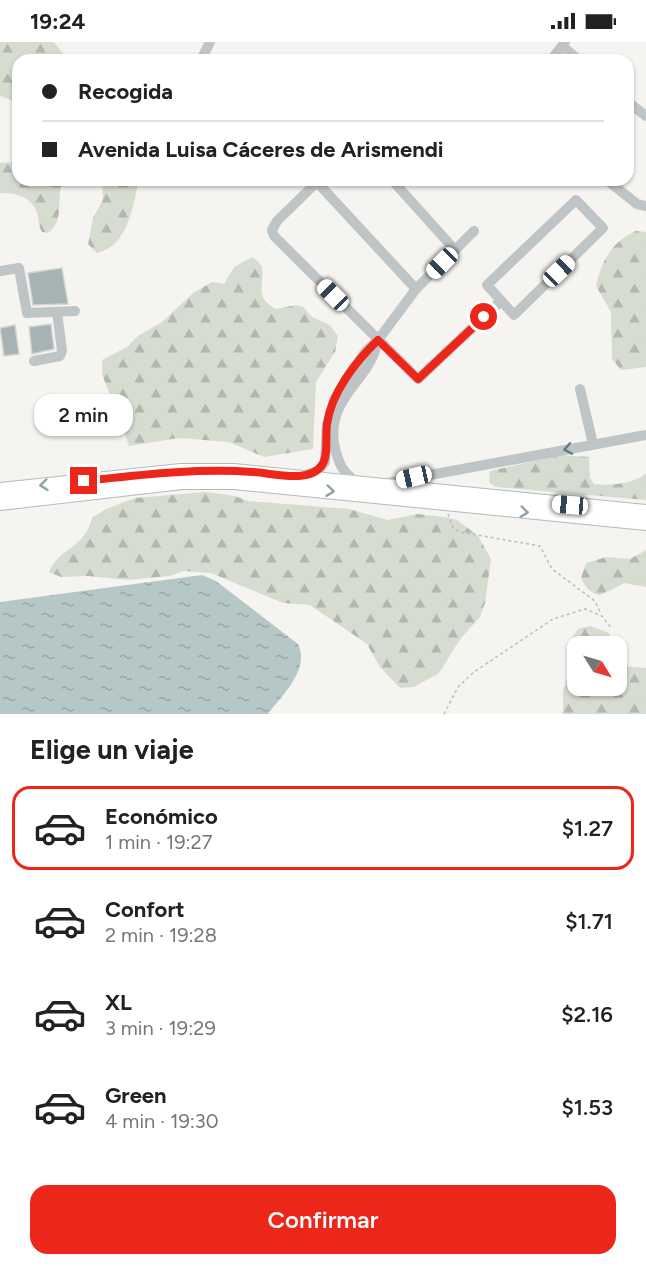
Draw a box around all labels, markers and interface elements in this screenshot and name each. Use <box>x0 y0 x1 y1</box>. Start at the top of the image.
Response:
text: 19:24 <box>30 8 85 35</box>
text: Recogida <box>78 78 173 105</box>
text: Avenida Luisa Cáceres de Arismendi <box>78 136 444 163</box>
car <box>423 244 461 282</box>
car <box>540 252 578 290</box>
car <box>314 276 352 314</box>
route start <box>470 303 497 330</box>
callout: 2 min <box>34 394 134 436</box>
text: 2 min <box>59 403 108 427</box>
one-way arrow <box>563 442 573 455</box>
car <box>394 464 434 490</box>
route end <box>70 467 97 494</box>
one-way arrow <box>40 479 49 491</box>
one-way arrow <box>325 484 334 497</box>
car <box>551 494 589 516</box>
one-way arrow <box>519 505 528 518</box>
north arrow <box>567 636 627 696</box>
map controls <box>567 636 627 696</box>
text: Elige un viaje <box>30 733 194 766</box>
icon: car <box>33 801 87 855</box>
text: Económico <box>105 803 218 830</box>
text: $1.27 <box>562 815 613 842</box>
text: 1 min · 19:27 <box>105 830 213 854</box>
icon: car <box>33 894 87 948</box>
text: Confort <box>105 896 185 923</box>
text: $1.71 <box>565 908 613 935</box>
text: 2 min · 19:28 <box>105 923 217 947</box>
icon: car <box>33 987 87 1041</box>
text: XL <box>105 989 132 1016</box>
text: $2.16 <box>561 1001 613 1028</box>
text: 3 min · 19:29 <box>105 1016 216 1040</box>
icon: car <box>33 1080 87 1134</box>
text: Green <box>105 1082 167 1109</box>
text: $1.53 <box>562 1094 613 1121</box>
text: 4 min · 19:30 <box>105 1109 218 1133</box>
button: Confirmar <box>30 1185 616 1254</box>

